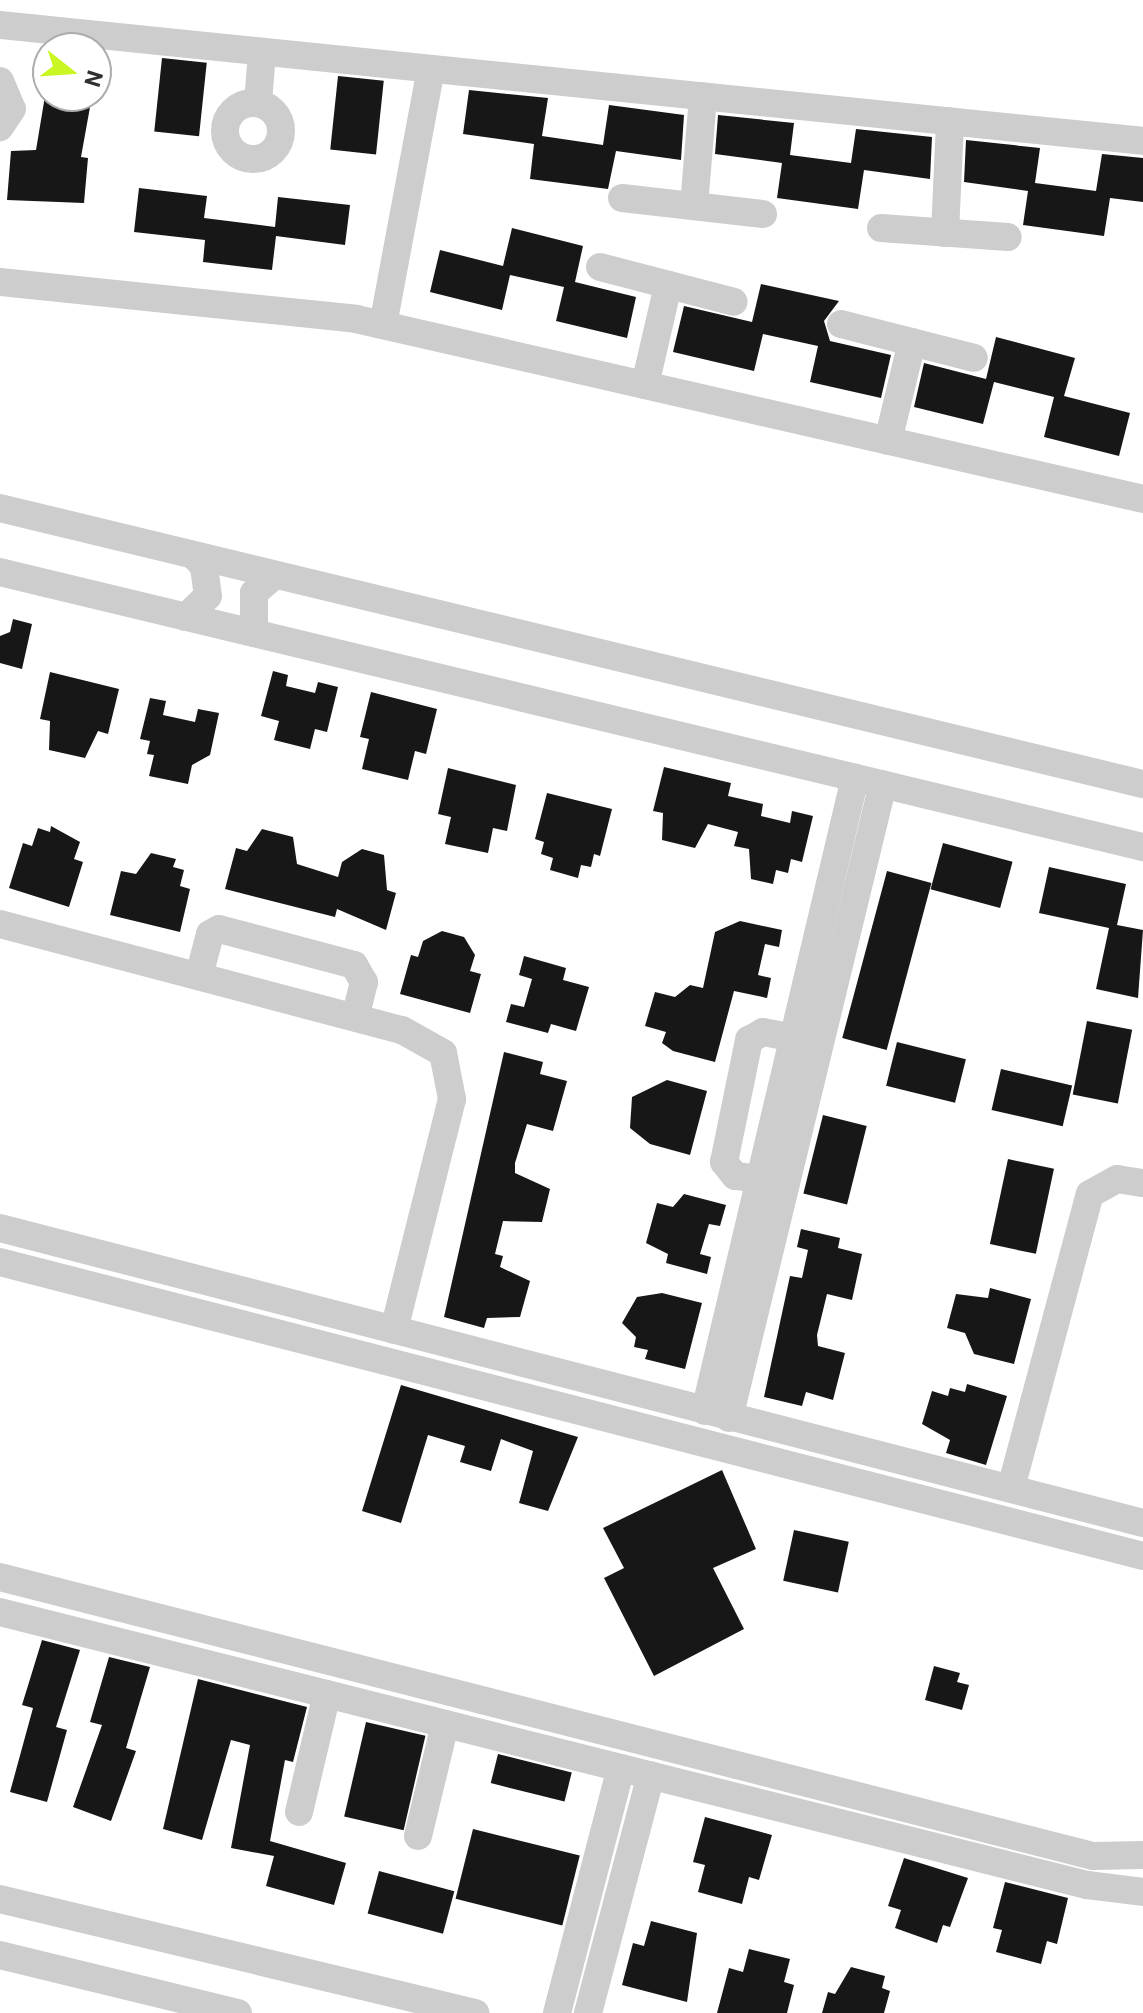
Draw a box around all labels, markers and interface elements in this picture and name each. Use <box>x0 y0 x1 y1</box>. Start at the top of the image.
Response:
north arrow <box>32 32 112 112</box>
text: N <box>79 67 108 90</box>

